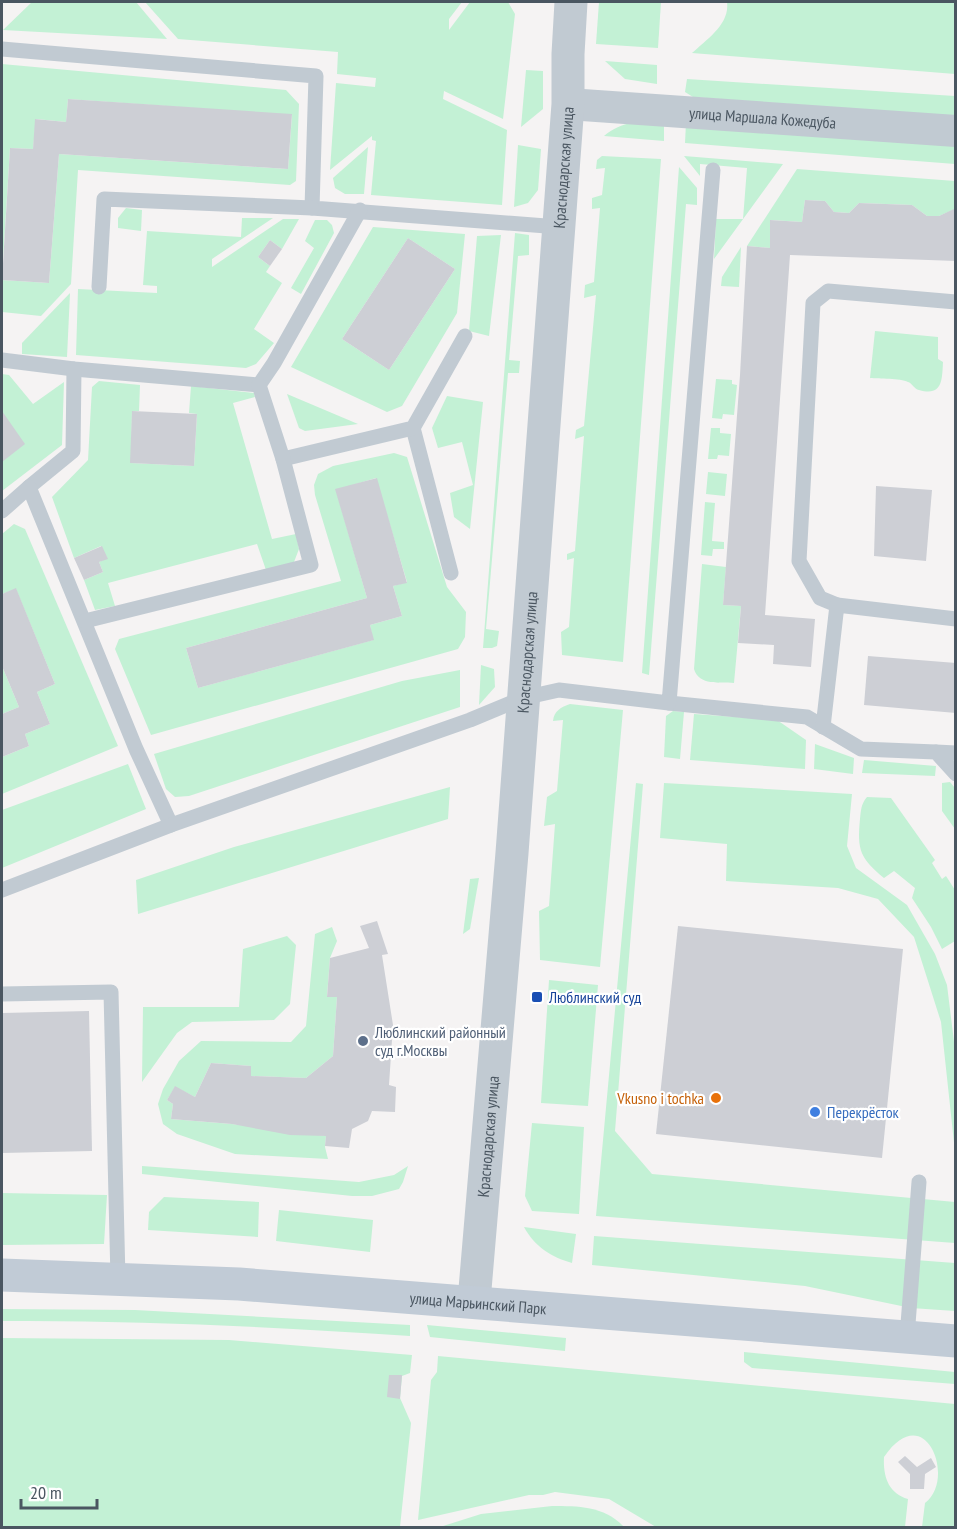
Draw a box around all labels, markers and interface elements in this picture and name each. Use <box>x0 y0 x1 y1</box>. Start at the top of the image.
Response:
street label: улица Маршала Кожедуба <box>688 102 837 133</box>
street label: Краснодарская улица <box>549 106 578 229</box>
street label: Краснодарская улица <box>512 591 542 714</box>
place label: Люблинский суд <box>548 987 641 1007</box>
marker: Люблинский суд <box>530 990 544 1004</box>
place label: Люблинский районный суд г.Москвы <box>374 1022 506 1060</box>
marker: Люблинский районный суд г.Москвы <box>356 1034 370 1048</box>
street label: Краснодарская улица <box>473 1075 503 1198</box>
place label: Vkusno i tochka <box>616 1088 704 1108</box>
marker: Vkusno i tochka <box>709 1091 723 1105</box>
place label: Перекрёсток <box>827 1102 900 1122</box>
marker: Перекрёсток <box>808 1105 822 1119</box>
street label: улица Марьинский Парк <box>409 1288 548 1318</box>
scale bar <box>21 1472 98 1510</box>
text: 20 m <box>30 1481 62 1504</box>

